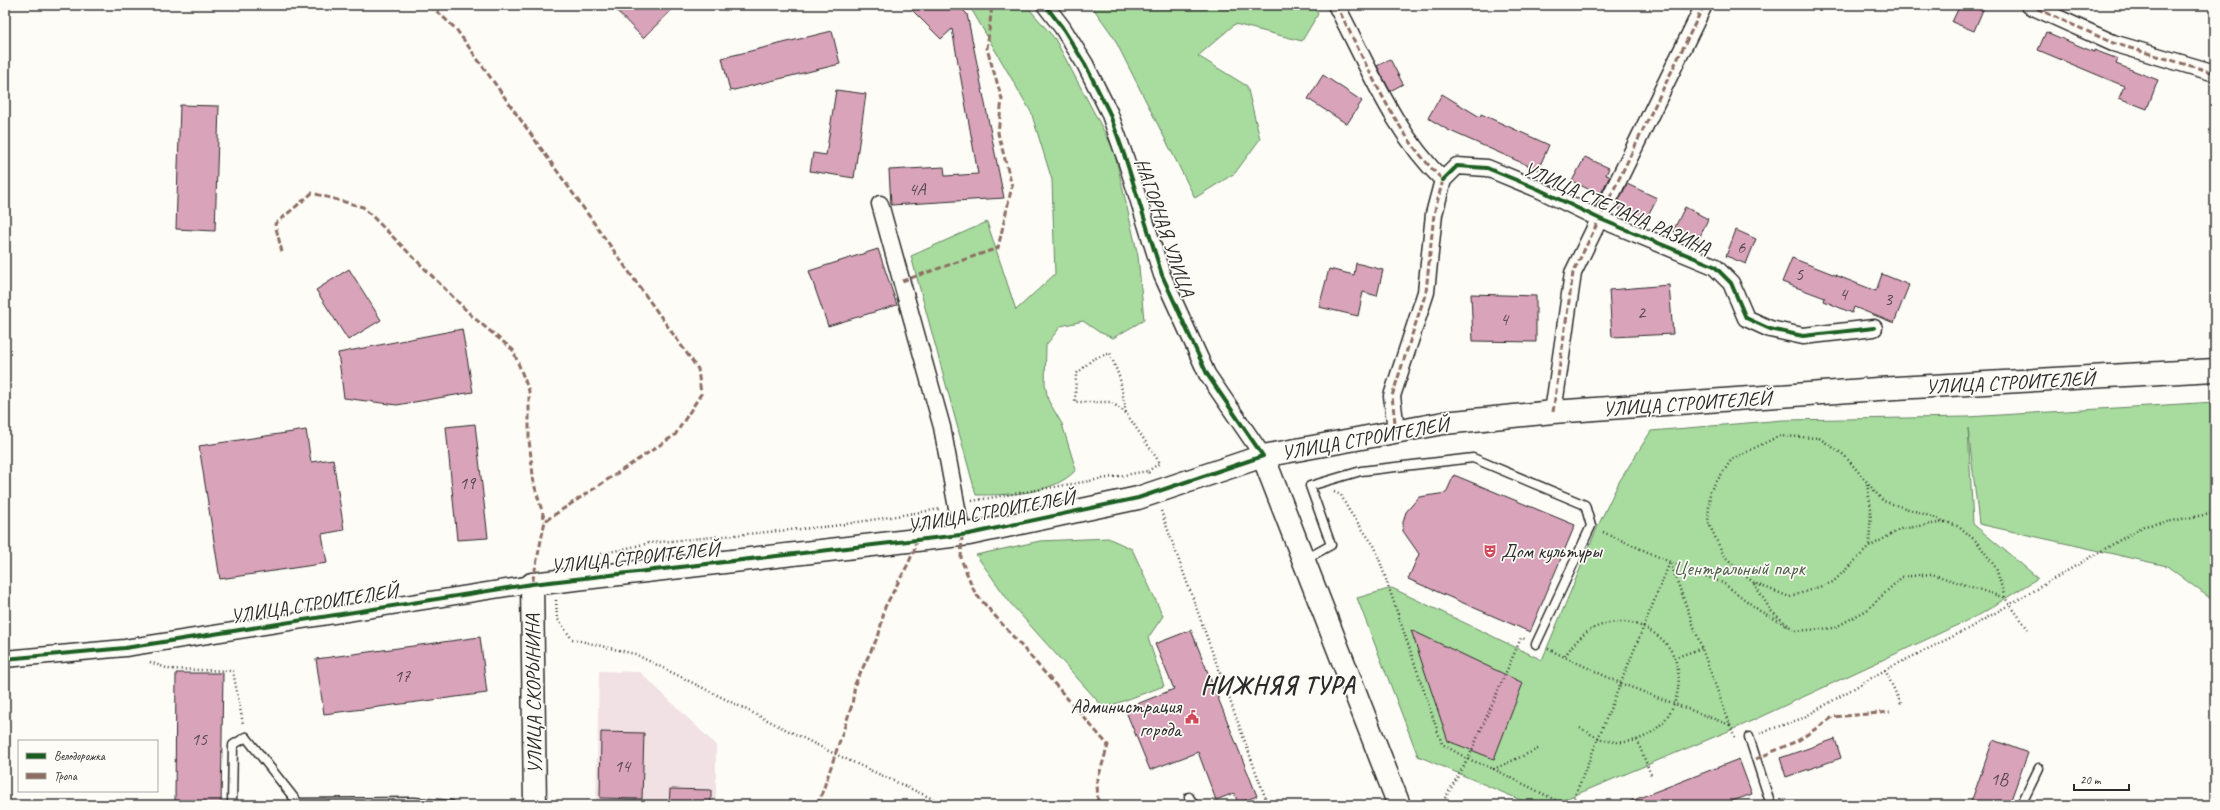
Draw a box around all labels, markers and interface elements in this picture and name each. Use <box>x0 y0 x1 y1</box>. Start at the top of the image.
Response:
street label: НАГОРНАЯ УЛИЦА <box>1129 155 1200 300</box>
street label: УЛИЦА СТЕПАНА РАЗИНА <box>1520 156 1715 261</box>
house number: 4А <box>908 178 927 200</box>
house number: 6 <box>1737 236 1746 258</box>
house number: 5 <box>1795 263 1804 285</box>
house number: 4 <box>1839 283 1849 305</box>
house number: 3 <box>1884 288 1894 310</box>
house number: 2 <box>1637 301 1647 323</box>
house number: 4 <box>1500 308 1510 330</box>
street label: УЛИЦА СТРОИТЕЛЕЙ <box>1925 365 2098 399</box>
street label: УЛИЦА СТРОИТЕЛЕЙ <box>1602 385 1775 422</box>
street label: УЛИЦА СТРОИТЕЛЕЙ <box>1280 411 1454 465</box>
house number: 19 <box>459 472 477 494</box>
street label: УЛИЦА СТРОИТЕЛЕЙ <box>906 484 1080 538</box>
street label: УЛИЦА СТРОИТЕЛЕЙ <box>550 536 724 579</box>
place label: Дом культуры <box>1501 539 1603 564</box>
theatre icon: Дом культуры <box>1482 543 1498 559</box>
park label: Центральный парк <box>1673 556 1806 581</box>
street label: УЛИЦА СТРОИТЕЛЕЙ <box>229 577 403 629</box>
street label: УЛИЦА СКОРЫНИНА <box>520 613 547 774</box>
house number: 17 <box>394 665 411 687</box>
district label: НИЖНЯЯ ТУРА <box>1201 670 1356 700</box>
place label: Администрация города <box>1071 694 1183 742</box>
public building icon: Администрация города <box>1184 709 1200 725</box>
house number: 15 <box>191 728 208 750</box>
legend <box>18 740 158 792</box>
text: Велодорожка <box>54 748 106 764</box>
house number: 14 <box>614 755 632 777</box>
scale bar <box>2074 766 2129 792</box>
text: Тропа <box>54 768 78 784</box>
house number: 1В <box>1990 768 2009 790</box>
text: 20 m <box>2080 772 2102 788</box>

